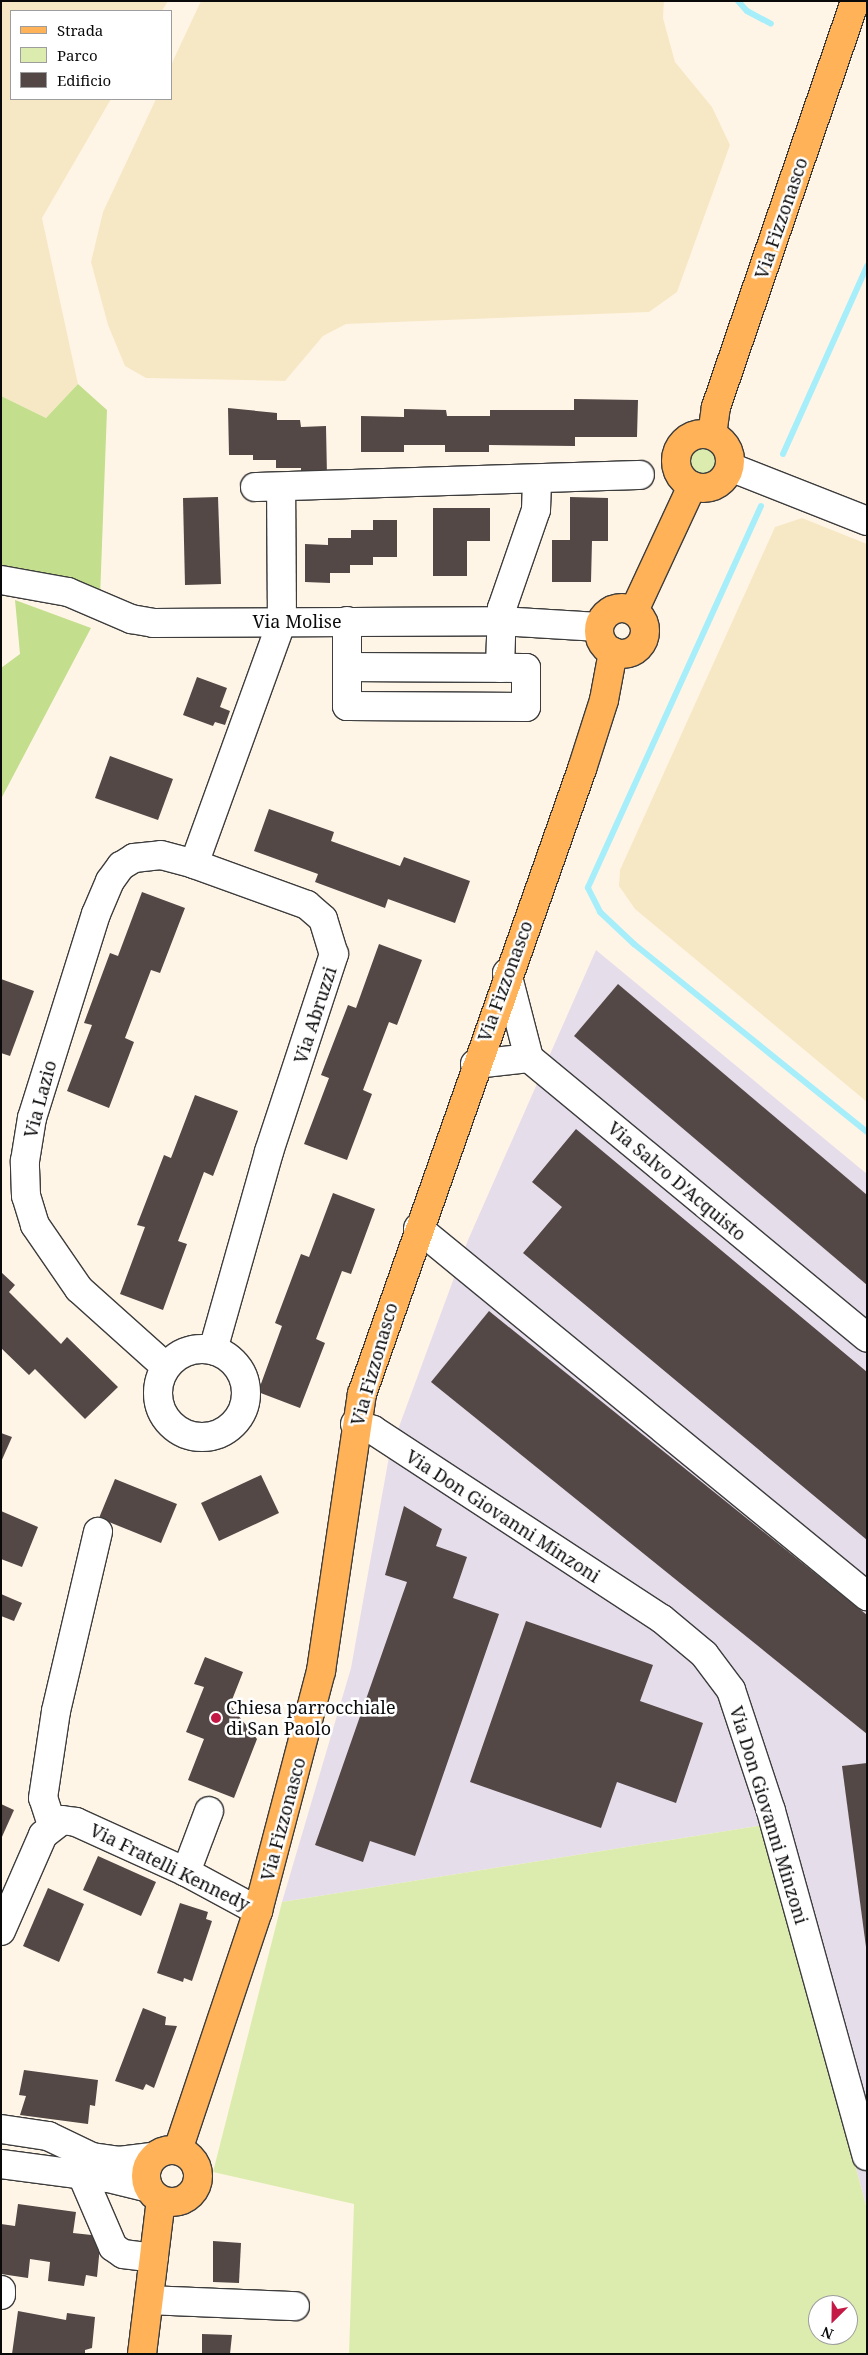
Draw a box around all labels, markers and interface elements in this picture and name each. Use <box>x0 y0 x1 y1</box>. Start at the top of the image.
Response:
legend <box>10 10 172 100</box>
text: Strada <box>57 20 103 40</box>
text: Parco <box>57 45 98 65</box>
text: Edificio <box>57 70 111 90</box>
street label: Via Fizzonasco <box>750 154 812 282</box>
street label: Via Molise <box>252 610 342 632</box>
street label: Via Fizzonasco <box>473 918 537 1044</box>
street label: Via Abruzzi <box>289 964 341 1066</box>
street label: Via Lazio <box>19 1058 61 1140</box>
street label: Via Salvo D'Acquisto <box>604 1117 750 1245</box>
street label: Via Fizzonasco <box>346 1300 402 1428</box>
street label: Via Don Giovanni Minzoni <box>402 1445 604 1587</box>
place label: Chiesa parrocchiale di San Paolo <box>226 1697 396 1740</box>
street label: Via Don Giovanni Minzoni <box>726 1703 812 1927</box>
marker: Chiesa parrocchiale di San Paolo <box>210 1712 222 1724</box>
street label: Via Fizzonasco <box>256 1755 310 1883</box>
street label: Via Fratelli Kennedy <box>87 1819 253 1915</box>
north arrow <box>808 2295 858 2345</box>
text: N <box>819 2322 836 2344</box>

